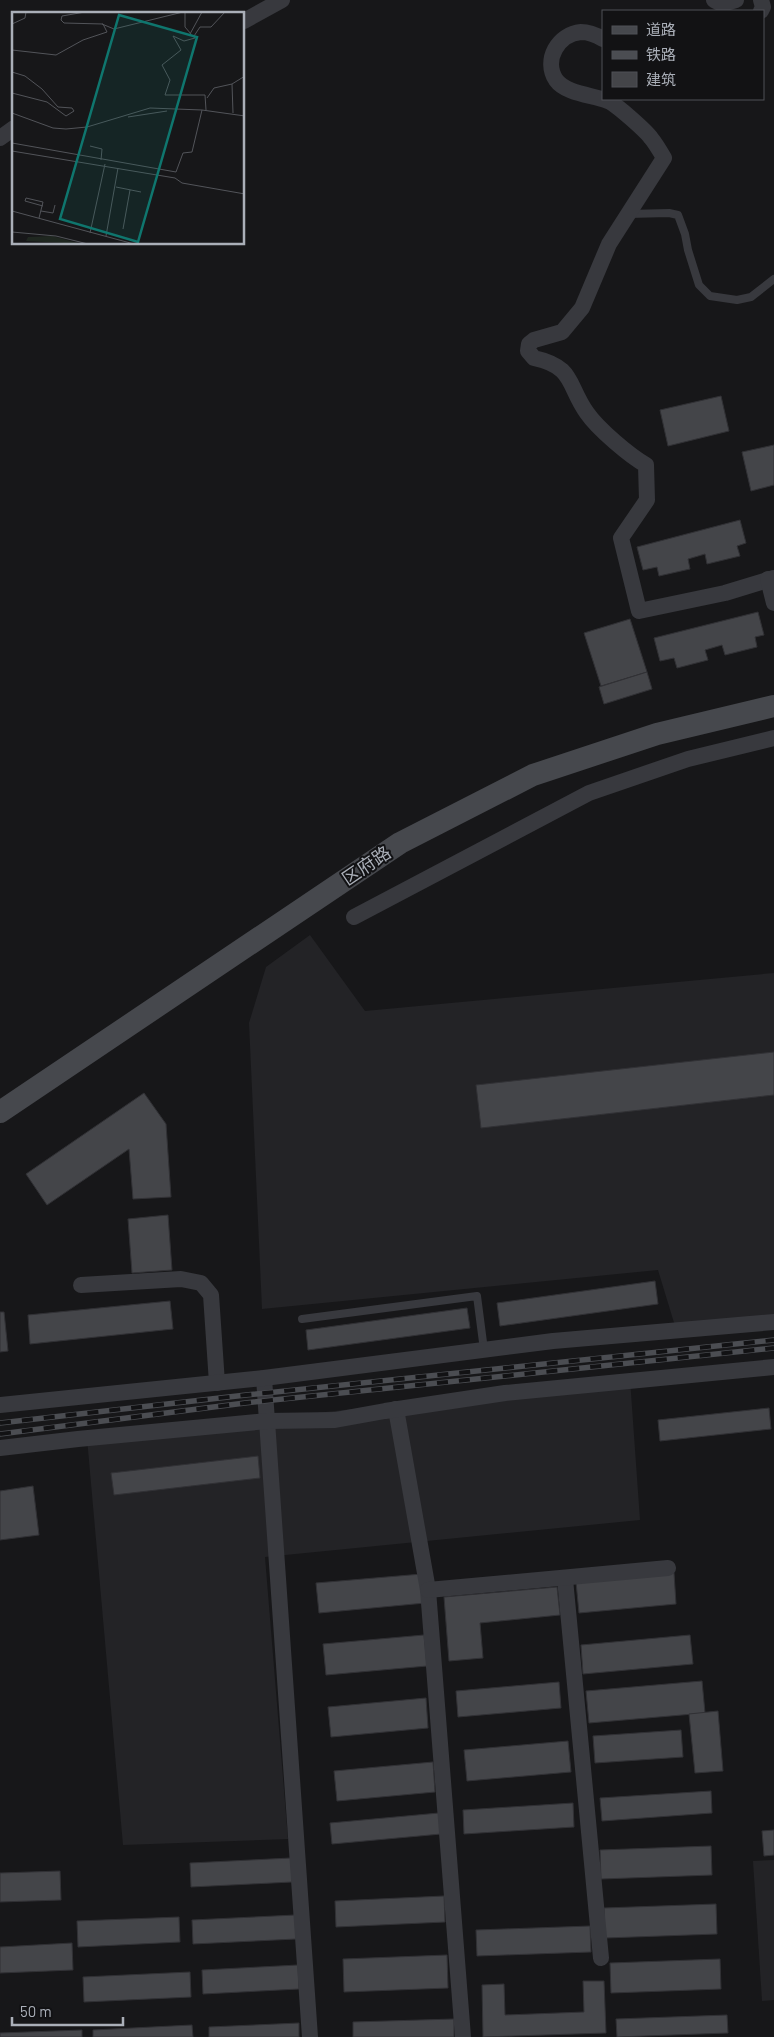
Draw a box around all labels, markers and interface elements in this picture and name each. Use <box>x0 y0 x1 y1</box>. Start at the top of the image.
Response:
legend <box>602 10 764 100</box>
inset map <box>12 12 245 245</box>
text: 道路 <box>646 20 676 38</box>
text: 铁路 <box>646 45 676 63</box>
text: 建筑 <box>646 70 676 88</box>
street label: 区府路 <box>337 841 395 889</box>
scale bar <box>12 1994 124 2026</box>
text: 50 m <box>20 2002 52 2020</box>

